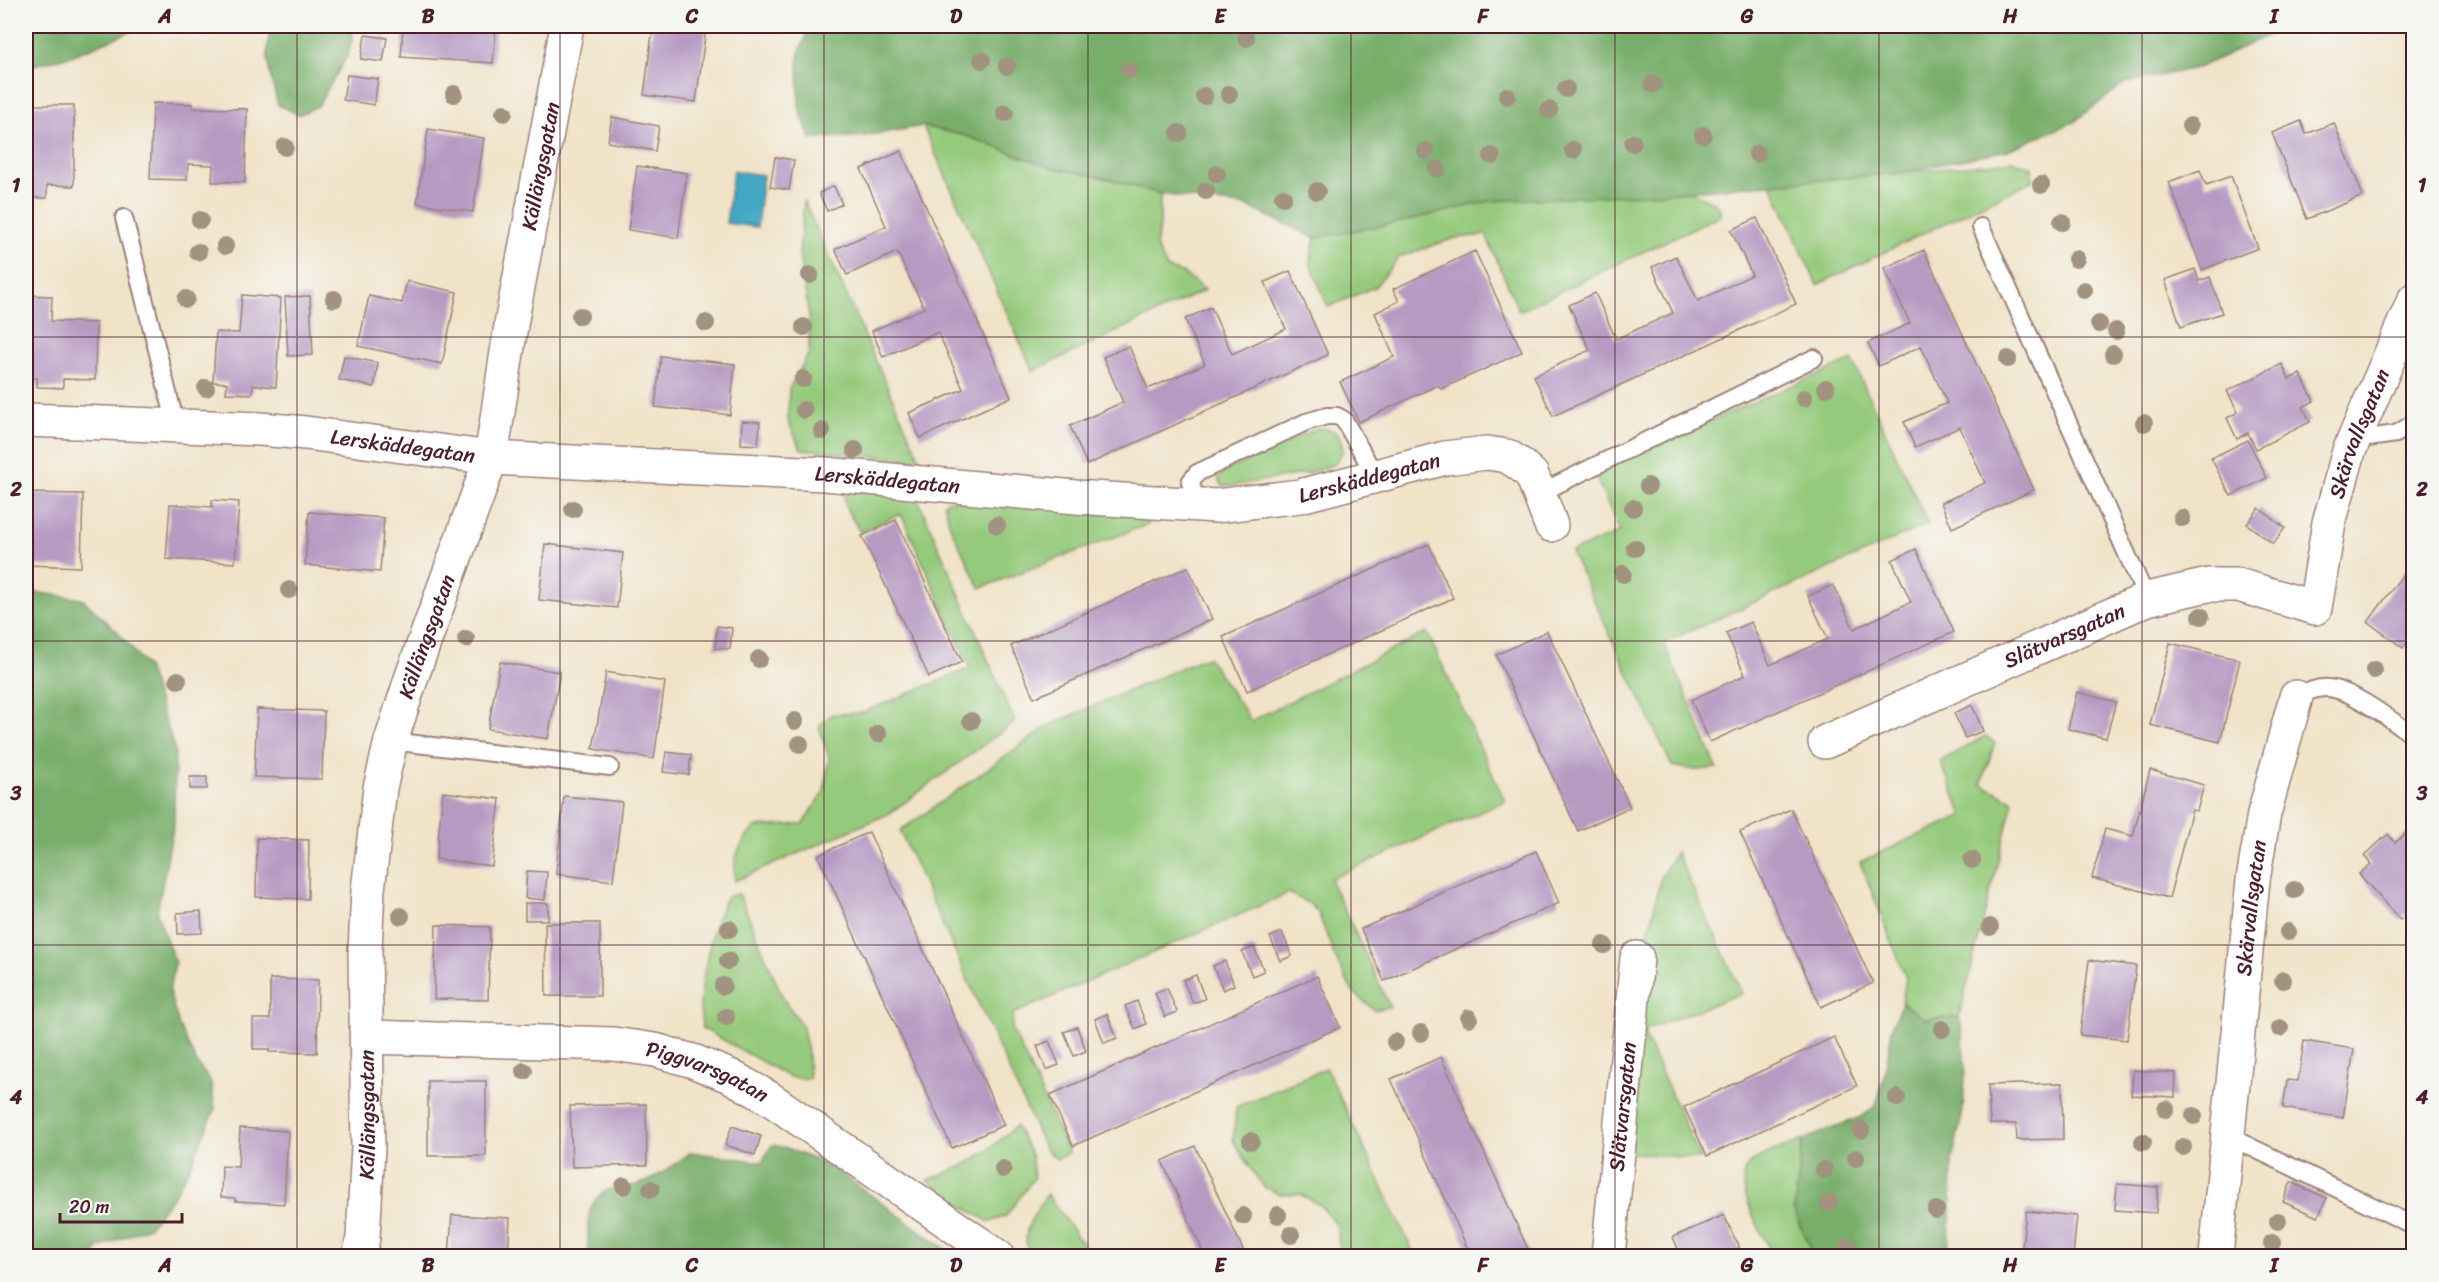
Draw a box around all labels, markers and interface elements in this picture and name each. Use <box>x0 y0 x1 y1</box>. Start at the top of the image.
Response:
text: A <box>157 0 172 34</box>
text: B <box>422 0 435 34</box>
text: C <box>685 0 699 34</box>
text: D <box>950 0 963 34</box>
text: E <box>1214 0 1227 34</box>
text: F <box>1477 0 1490 34</box>
text: G <box>1740 0 1754 34</box>
text: H <box>2002 0 2018 34</box>
text: I <box>2269 0 2280 34</box>
street label: Källängsgatan <box>510 99 571 233</box>
text: 1 <box>12 168 21 203</box>
text: 1 <box>2418 168 2427 203</box>
street label: Skärvallsgatan <box>2318 362 2401 503</box>
street label: Lerskäddegatan <box>328 417 477 475</box>
street label: Lerskäddegatan <box>1294 441 1445 515</box>
street label: Lerskäddegatan <box>814 455 962 505</box>
text: 2 <box>9 472 22 507</box>
text: 2 <box>2415 472 2428 507</box>
street label: Källängsgatan <box>387 569 466 704</box>
street label: Slätvarsgatan <box>1997 592 2131 679</box>
text: 3 <box>10 776 22 811</box>
text: 3 <box>2416 776 2428 811</box>
street label: Skärvallsgatan <box>2225 837 2278 978</box>
street label: Piggvarsgatan <box>644 1030 776 1113</box>
street label: Slätvarsgatan <box>1597 1040 1648 1173</box>
street label: Källängsgatan <box>347 1049 387 1180</box>
text: 4 <box>9 1080 23 1115</box>
text: 4 <box>2415 1080 2429 1115</box>
scale bar <box>60 1186 182 1224</box>
text: 20 m <box>69 1191 109 1223</box>
text: A <box>157 1248 172 1282</box>
text: B <box>422 1248 435 1282</box>
text: C <box>685 1248 699 1282</box>
text: D <box>950 1248 963 1282</box>
text: E <box>1214 1248 1227 1282</box>
text: F <box>1477 1248 1490 1282</box>
text: G <box>1740 1248 1754 1282</box>
text: H <box>2002 1248 2018 1282</box>
text: I <box>2269 1248 2280 1282</box>

